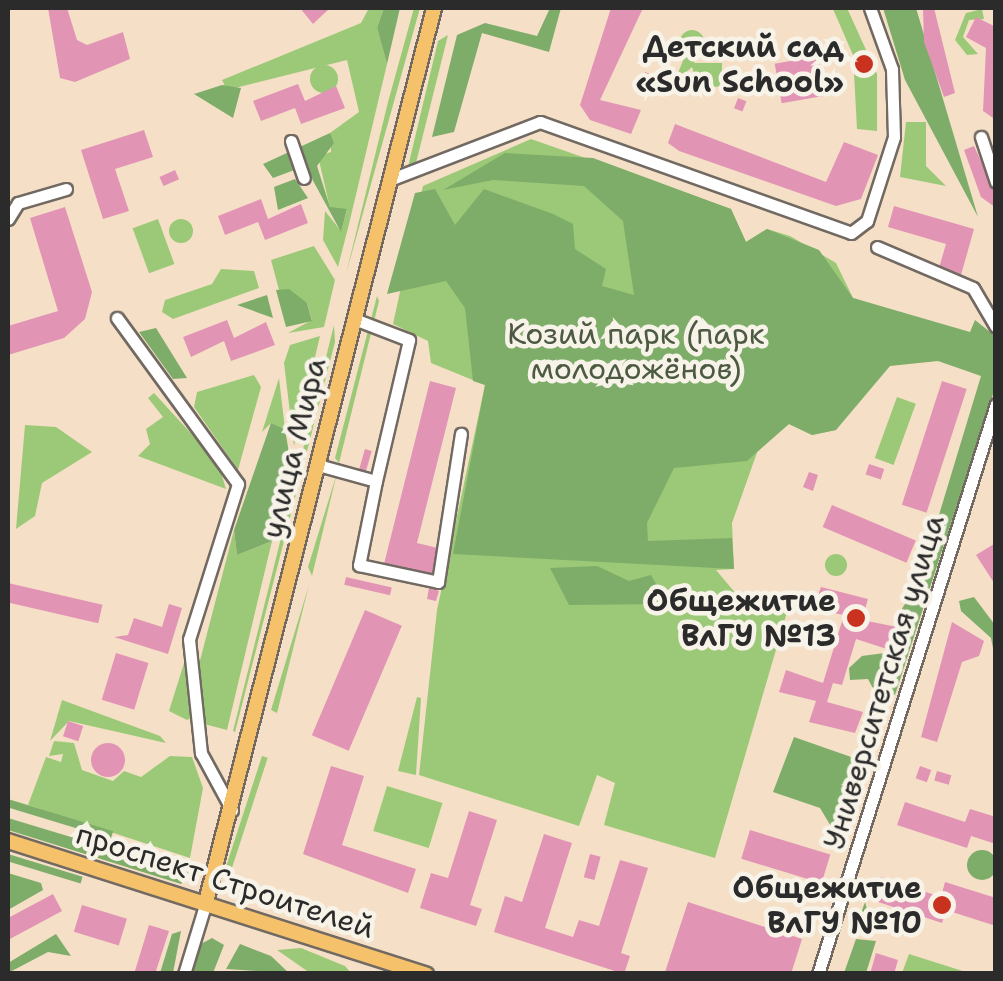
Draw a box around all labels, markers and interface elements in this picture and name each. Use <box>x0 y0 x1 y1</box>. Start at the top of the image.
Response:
place label: Детский сад «Sun School» <box>635 29 844 100</box>
marker: Детский сад «Sun School» <box>853 53 875 75</box>
park label: Козий парк (парк молодожёнов) <box>507 316 765 386</box>
street label: улица Мира <box>254 354 334 542</box>
street label: Университетская улица <box>816 510 952 854</box>
place label: Общежитие ВлГУ №13 <box>646 583 836 654</box>
marker: Общежитие ВлГУ №13 <box>845 607 867 629</box>
street label: проспект Строителей <box>71 816 379 946</box>
place label: Общежитие ВлГУ №10 <box>732 870 922 940</box>
marker: Общежитие ВлГУ №10 <box>931 894 953 916</box>

